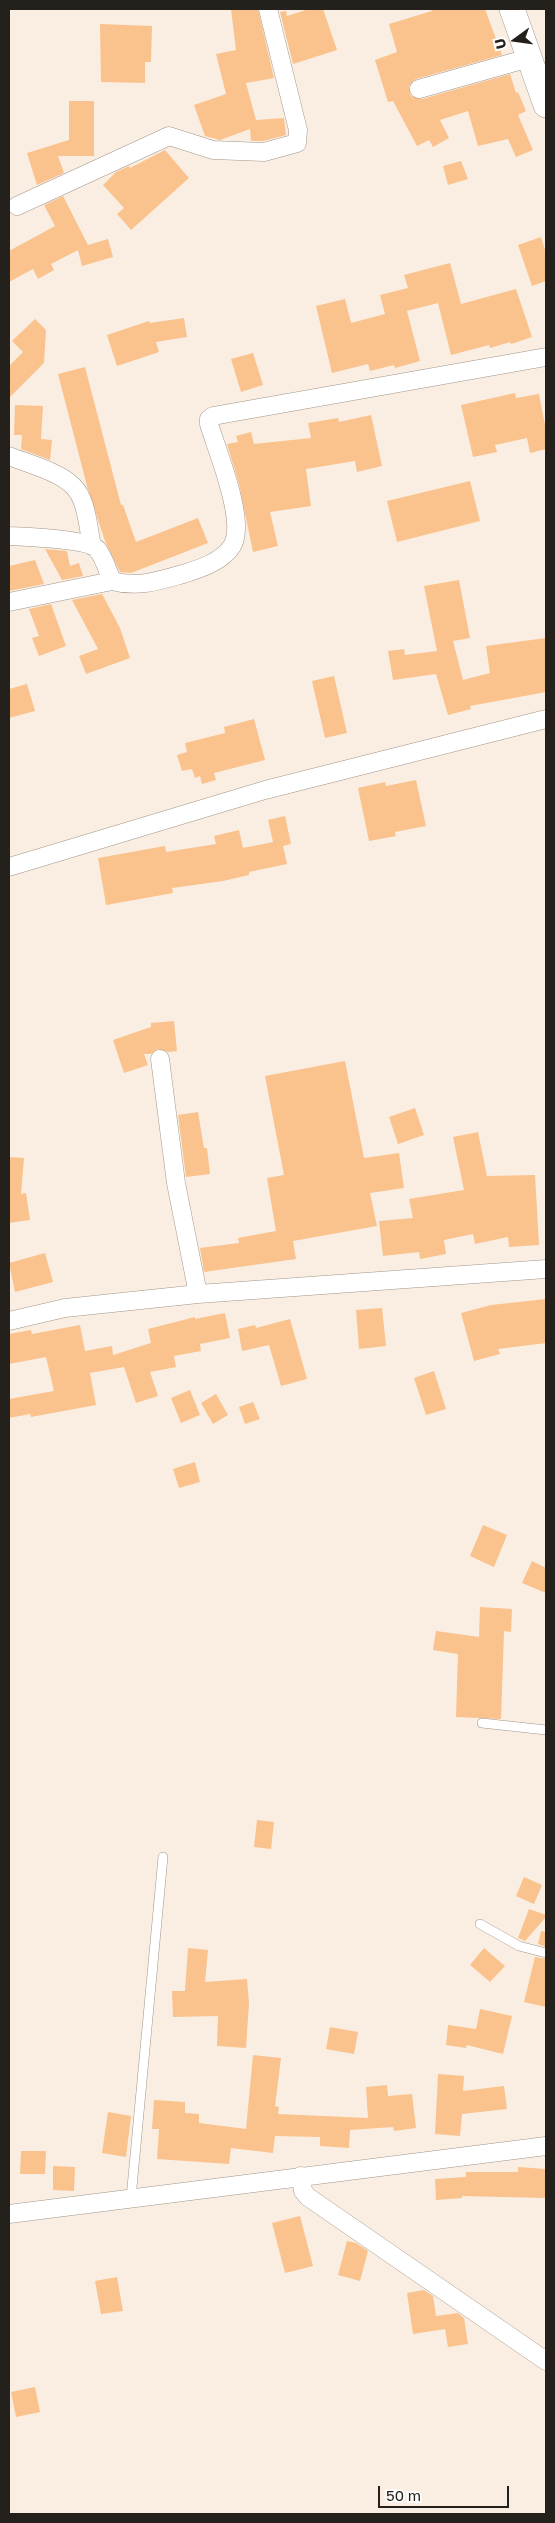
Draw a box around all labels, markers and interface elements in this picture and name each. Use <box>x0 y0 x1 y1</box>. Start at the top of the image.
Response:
north arrow <box>490 15 540 65</box>
text: U <box>490 37 509 51</box>
scale bar <box>380 2476 511 2508</box>
text: 50 m <box>386 2486 421 2504</box>

